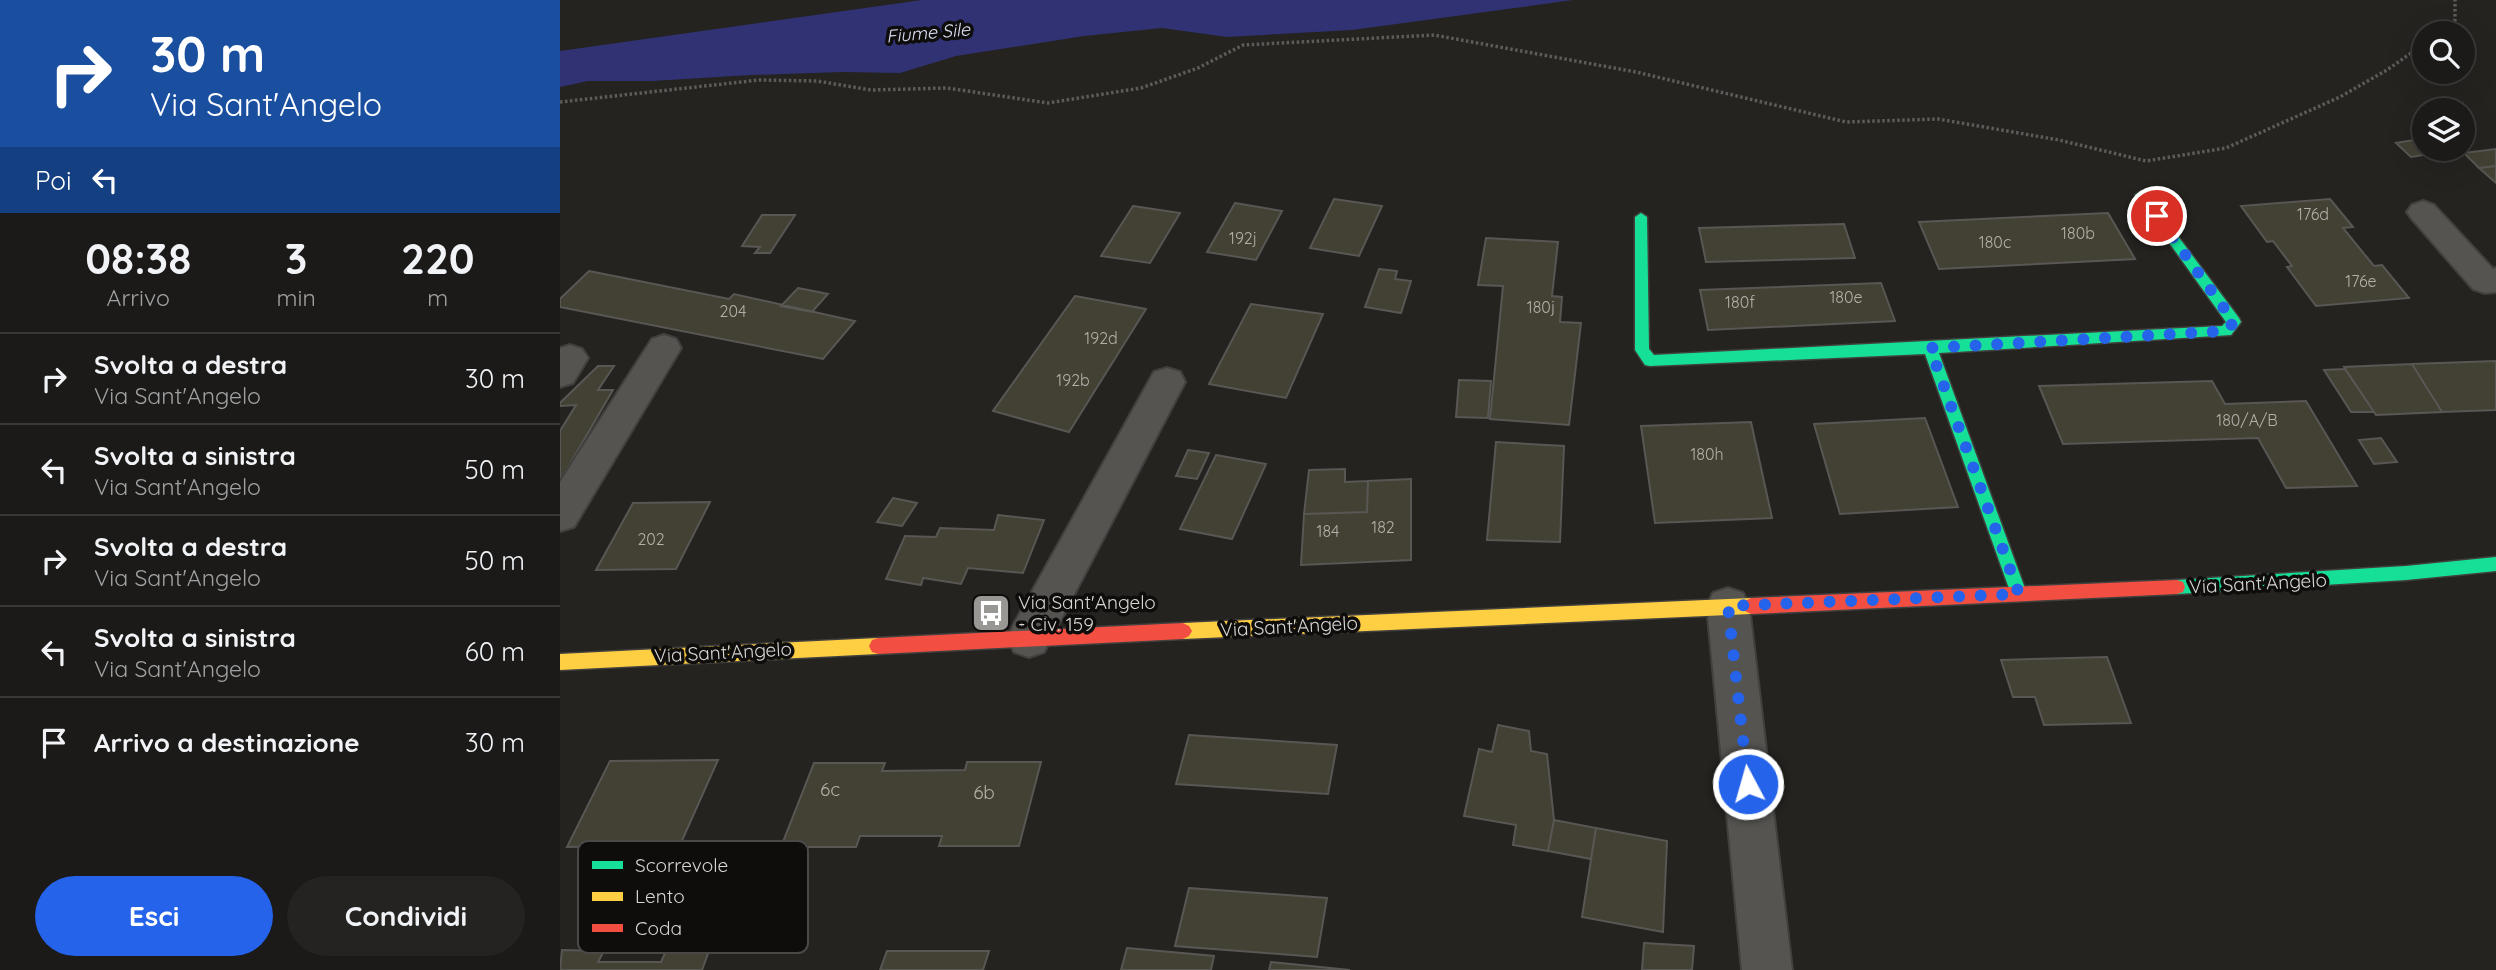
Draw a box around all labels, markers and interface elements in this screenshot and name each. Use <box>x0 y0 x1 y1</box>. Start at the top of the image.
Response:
water label: Fiume Sile <box>885 17 972 48</box>
map controls <box>2412 21 2475 161</box>
button: search <box>2412 21 2475 84</box>
text: 30 m <box>150 23 265 84</box>
icon: right <box>35 28 126 119</box>
text: Via Sant'Angelo <box>150 84 382 124</box>
button: layers <box>2412 98 2475 161</box>
icon: left <box>86 161 124 199</box>
text: Poi <box>35 164 72 197</box>
pin <box>2127 186 2187 246</box>
icon: arrive <box>2138 197 2176 235</box>
house number: 176d <box>2297 204 2329 224</box>
house number: 180b <box>2061 223 2095 243</box>
house number: 192j <box>1229 228 1257 248</box>
text: 08:38 <box>85 232 191 285</box>
text: 3 <box>285 232 307 285</box>
text: 220 <box>401 232 475 285</box>
house number: 180c <box>1979 232 2011 252</box>
house number: 176e <box>2345 271 2377 291</box>
text: Arrivo <box>107 283 170 312</box>
text: min <box>277 283 316 312</box>
text: m <box>427 283 448 312</box>
house number: 180e <box>1829 287 1863 307</box>
house number: 180f <box>1725 292 1755 312</box>
house number: 180j <box>1527 297 1555 317</box>
house number: 204 <box>720 301 746 321</box>
house number: 192d <box>1084 328 1118 348</box>
text: Svolta a destra <box>94 348 287 381</box>
icon: right <box>35 360 73 398</box>
text: 30 m <box>465 362 525 395</box>
house number: 192b <box>1056 370 1090 390</box>
text: Via Sant'Angelo <box>94 381 261 410</box>
house number: 180/A/B <box>2216 410 2278 430</box>
text: Svolta a sinistra <box>94 439 296 472</box>
house number: 180h <box>1690 444 1724 464</box>
icon: left <box>35 451 73 489</box>
text: 50 m <box>465 453 525 486</box>
text: Via Sant'Angelo <box>94 472 261 501</box>
house number: 182 <box>1371 517 1395 537</box>
house number: 184 <box>1317 521 1340 541</box>
house number: 202 <box>637 529 665 549</box>
text: Svolta a destra <box>94 530 287 563</box>
icon: right <box>35 542 73 580</box>
text: 50 m <box>465 544 525 577</box>
text: Via Sant'Angelo <box>94 563 261 592</box>
street label: Via Sant'Angelo <box>2189 567 2327 599</box>
place label: Via Sant'Angelo - Civ. 159 <box>1018 590 1156 636</box>
bus stop icon: Via Sant'Angelo - Civ. 159 <box>970 592 1012 634</box>
street label: Via Sant'Angelo <box>1220 610 1358 642</box>
text: Svolta a sinistra <box>94 621 296 654</box>
icon: left <box>35 633 73 671</box>
text: 60 m <box>465 635 525 668</box>
street label: Via Sant'Angelo <box>654 636 792 668</box>
text: Via Sant'Angelo <box>94 654 261 683</box>
icon: arrive <box>35 724 73 762</box>
text: Arrivo a destinazione <box>94 726 360 759</box>
text: 30 m <box>465 726 525 759</box>
position arrow <box>1711 747 1785 821</box>
house number: 6c <box>820 777 840 801</box>
house number: 6b <box>973 780 995 804</box>
legend <box>578 841 808 953</box>
text: Scorrevole <box>635 853 728 877</box>
button: Esci <box>35 876 273 956</box>
button: Condividi <box>287 876 525 956</box>
text: Lento <box>635 884 685 908</box>
text: Coda <box>635 916 682 940</box>

